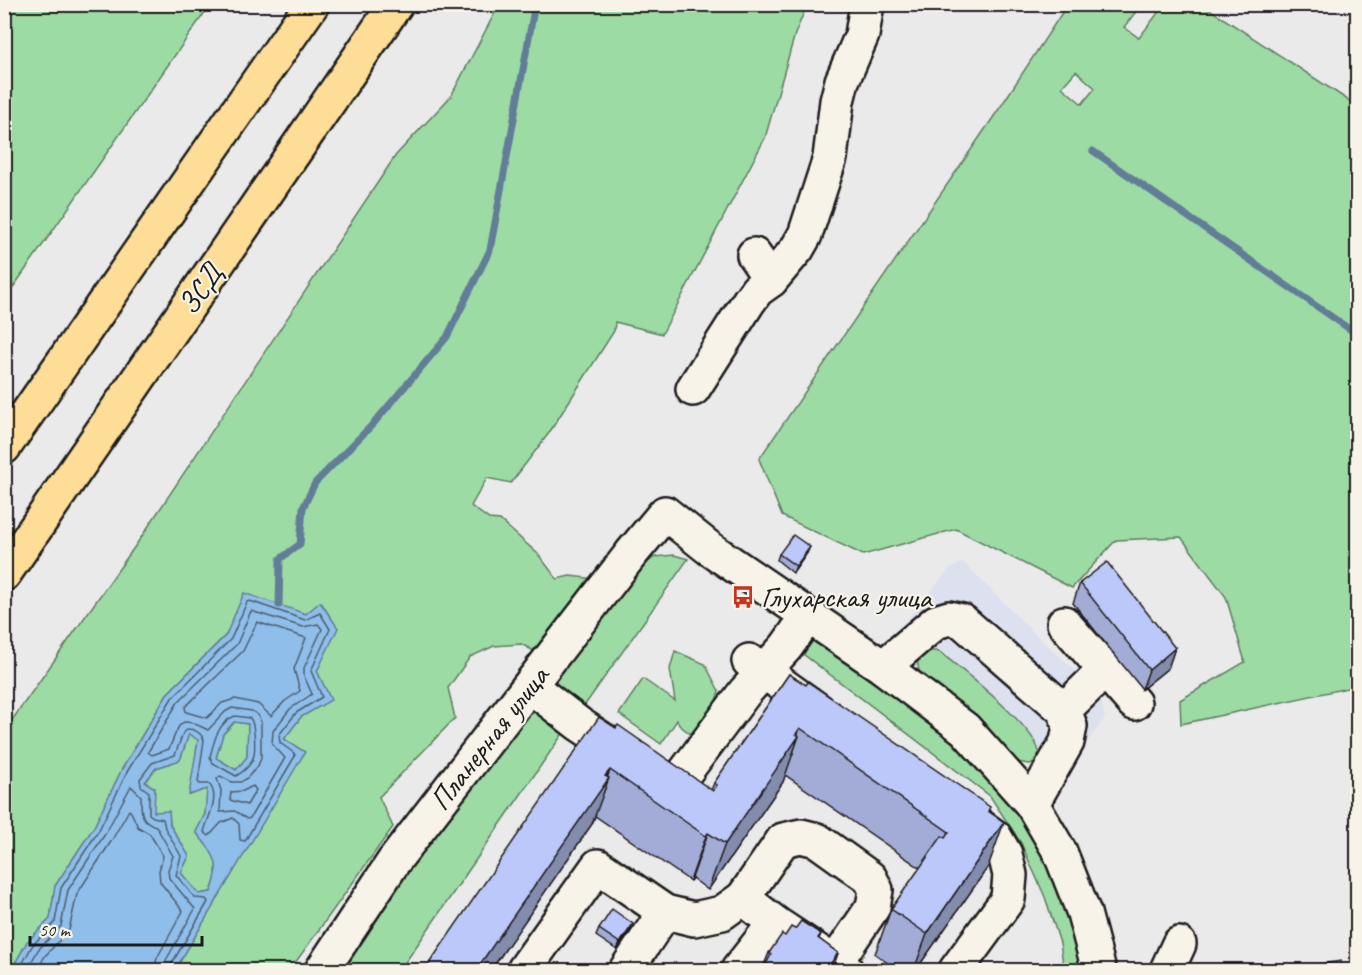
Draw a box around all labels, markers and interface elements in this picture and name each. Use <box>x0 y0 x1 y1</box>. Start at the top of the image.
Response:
street label: ЗСД <box>169 254 232 322</box>
place label: Глухарская улица <box>761 578 934 616</box>
bus stop icon: Глухарская улица <box>730 584 756 610</box>
street label: Планерная улица <box>421 657 558 818</box>
scale bar <box>30 909 202 947</box>
text: 50 m <box>39 919 72 941</box>

